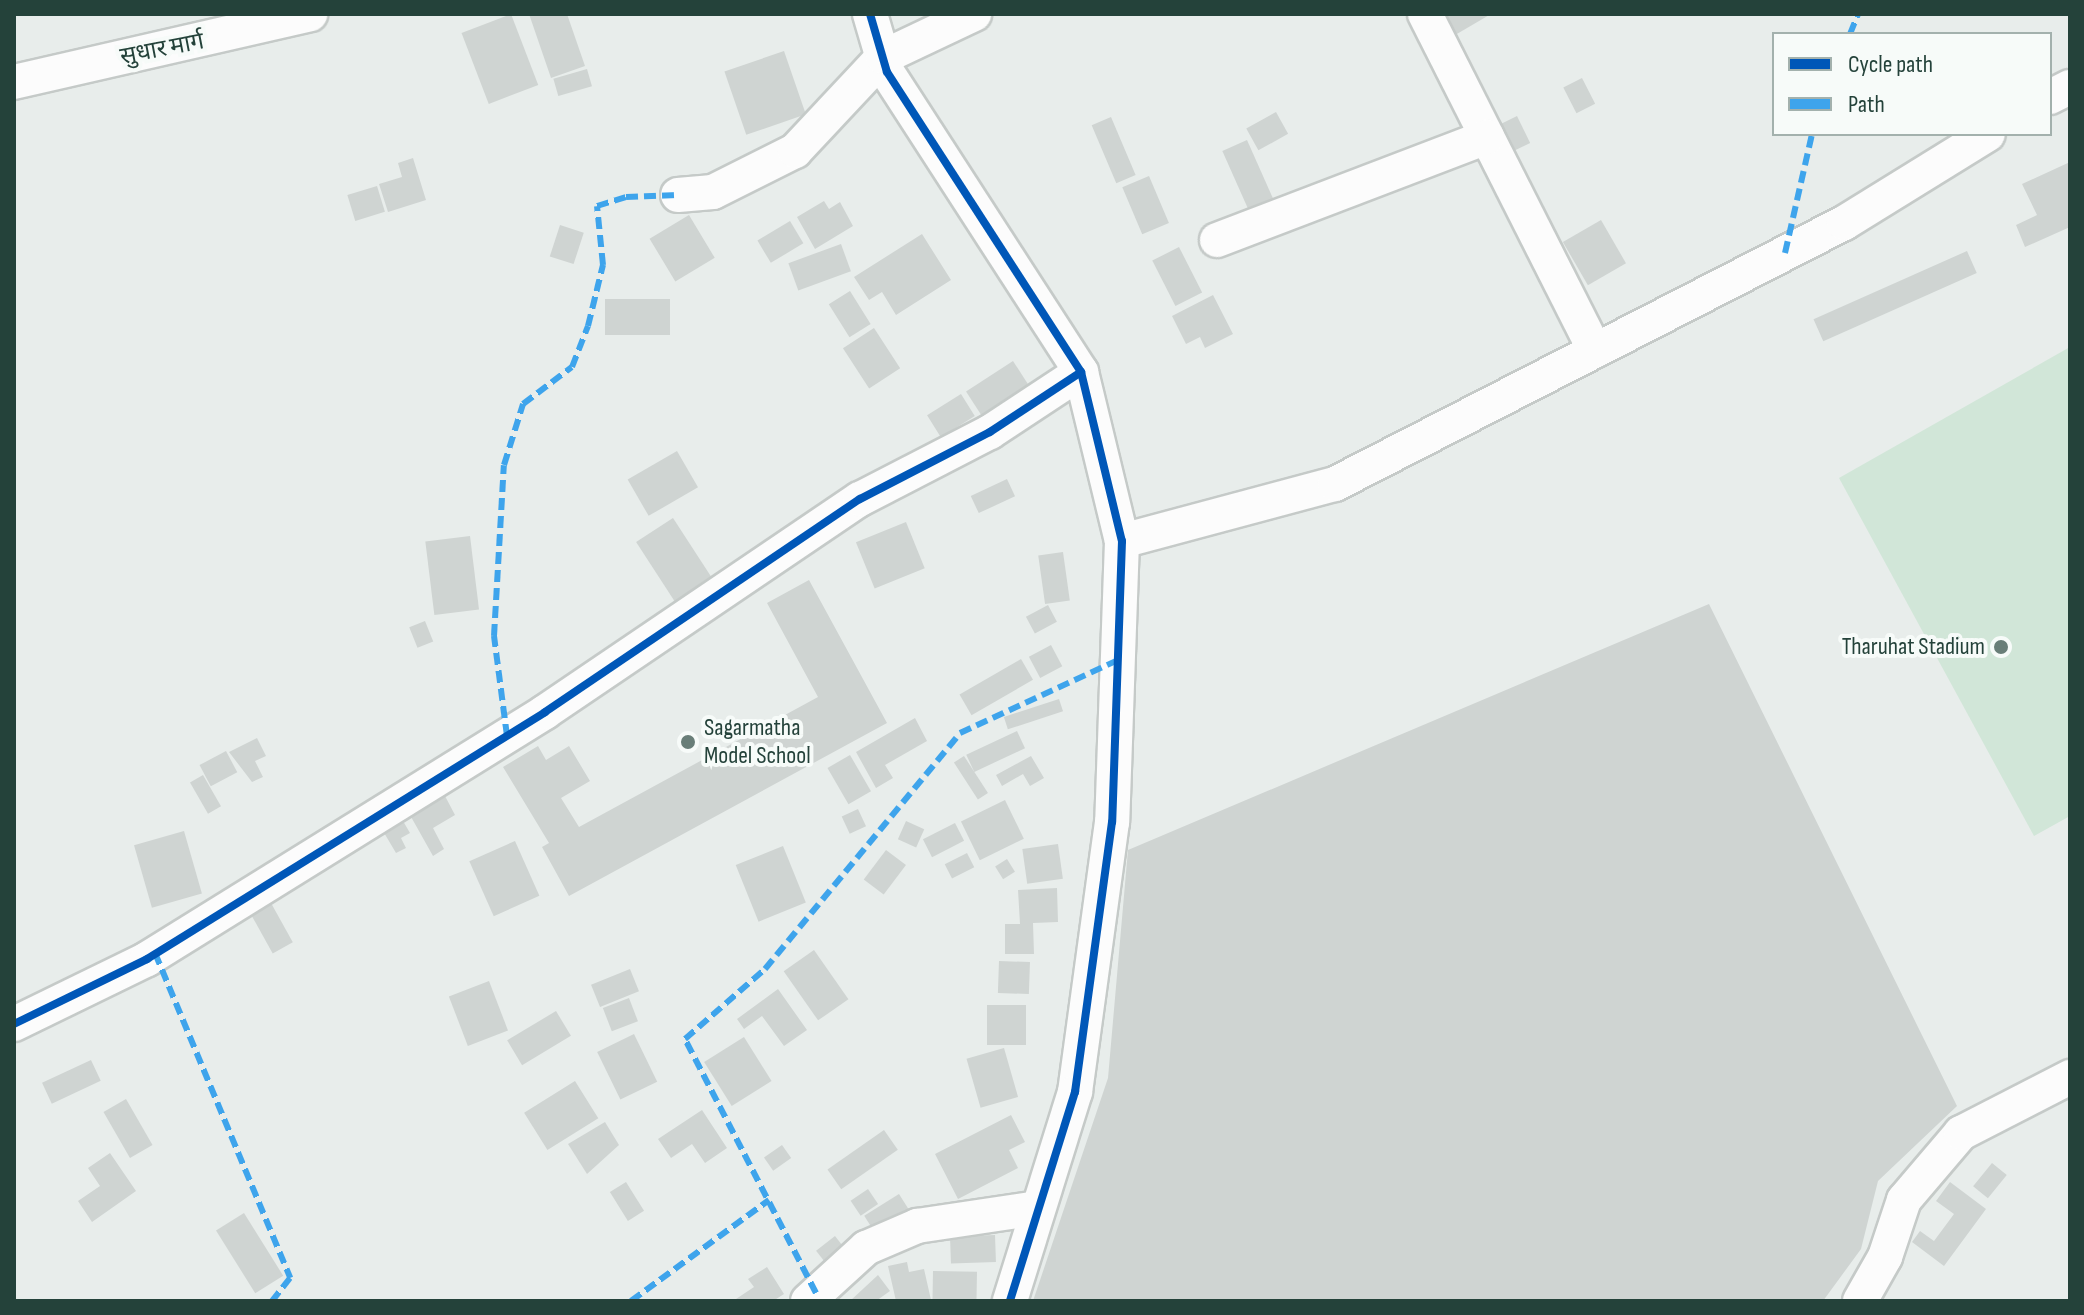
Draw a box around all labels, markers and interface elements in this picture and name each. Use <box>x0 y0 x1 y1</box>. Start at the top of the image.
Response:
street label: सुधार मार्ग <box>118 27 206 71</box>
legend <box>1772 32 2052 136</box>
text: Cycle path <box>1848 50 1933 79</box>
text: Path <box>1848 90 1885 119</box>
place label: Tharuhat Stadium <box>1842 633 1985 661</box>
marker: Tharuhat Stadium <box>1992 638 2010 656</box>
place label: Sagarmatha Model School <box>704 714 811 770</box>
marker: Sagarmatha Model School <box>679 733 697 751</box>

